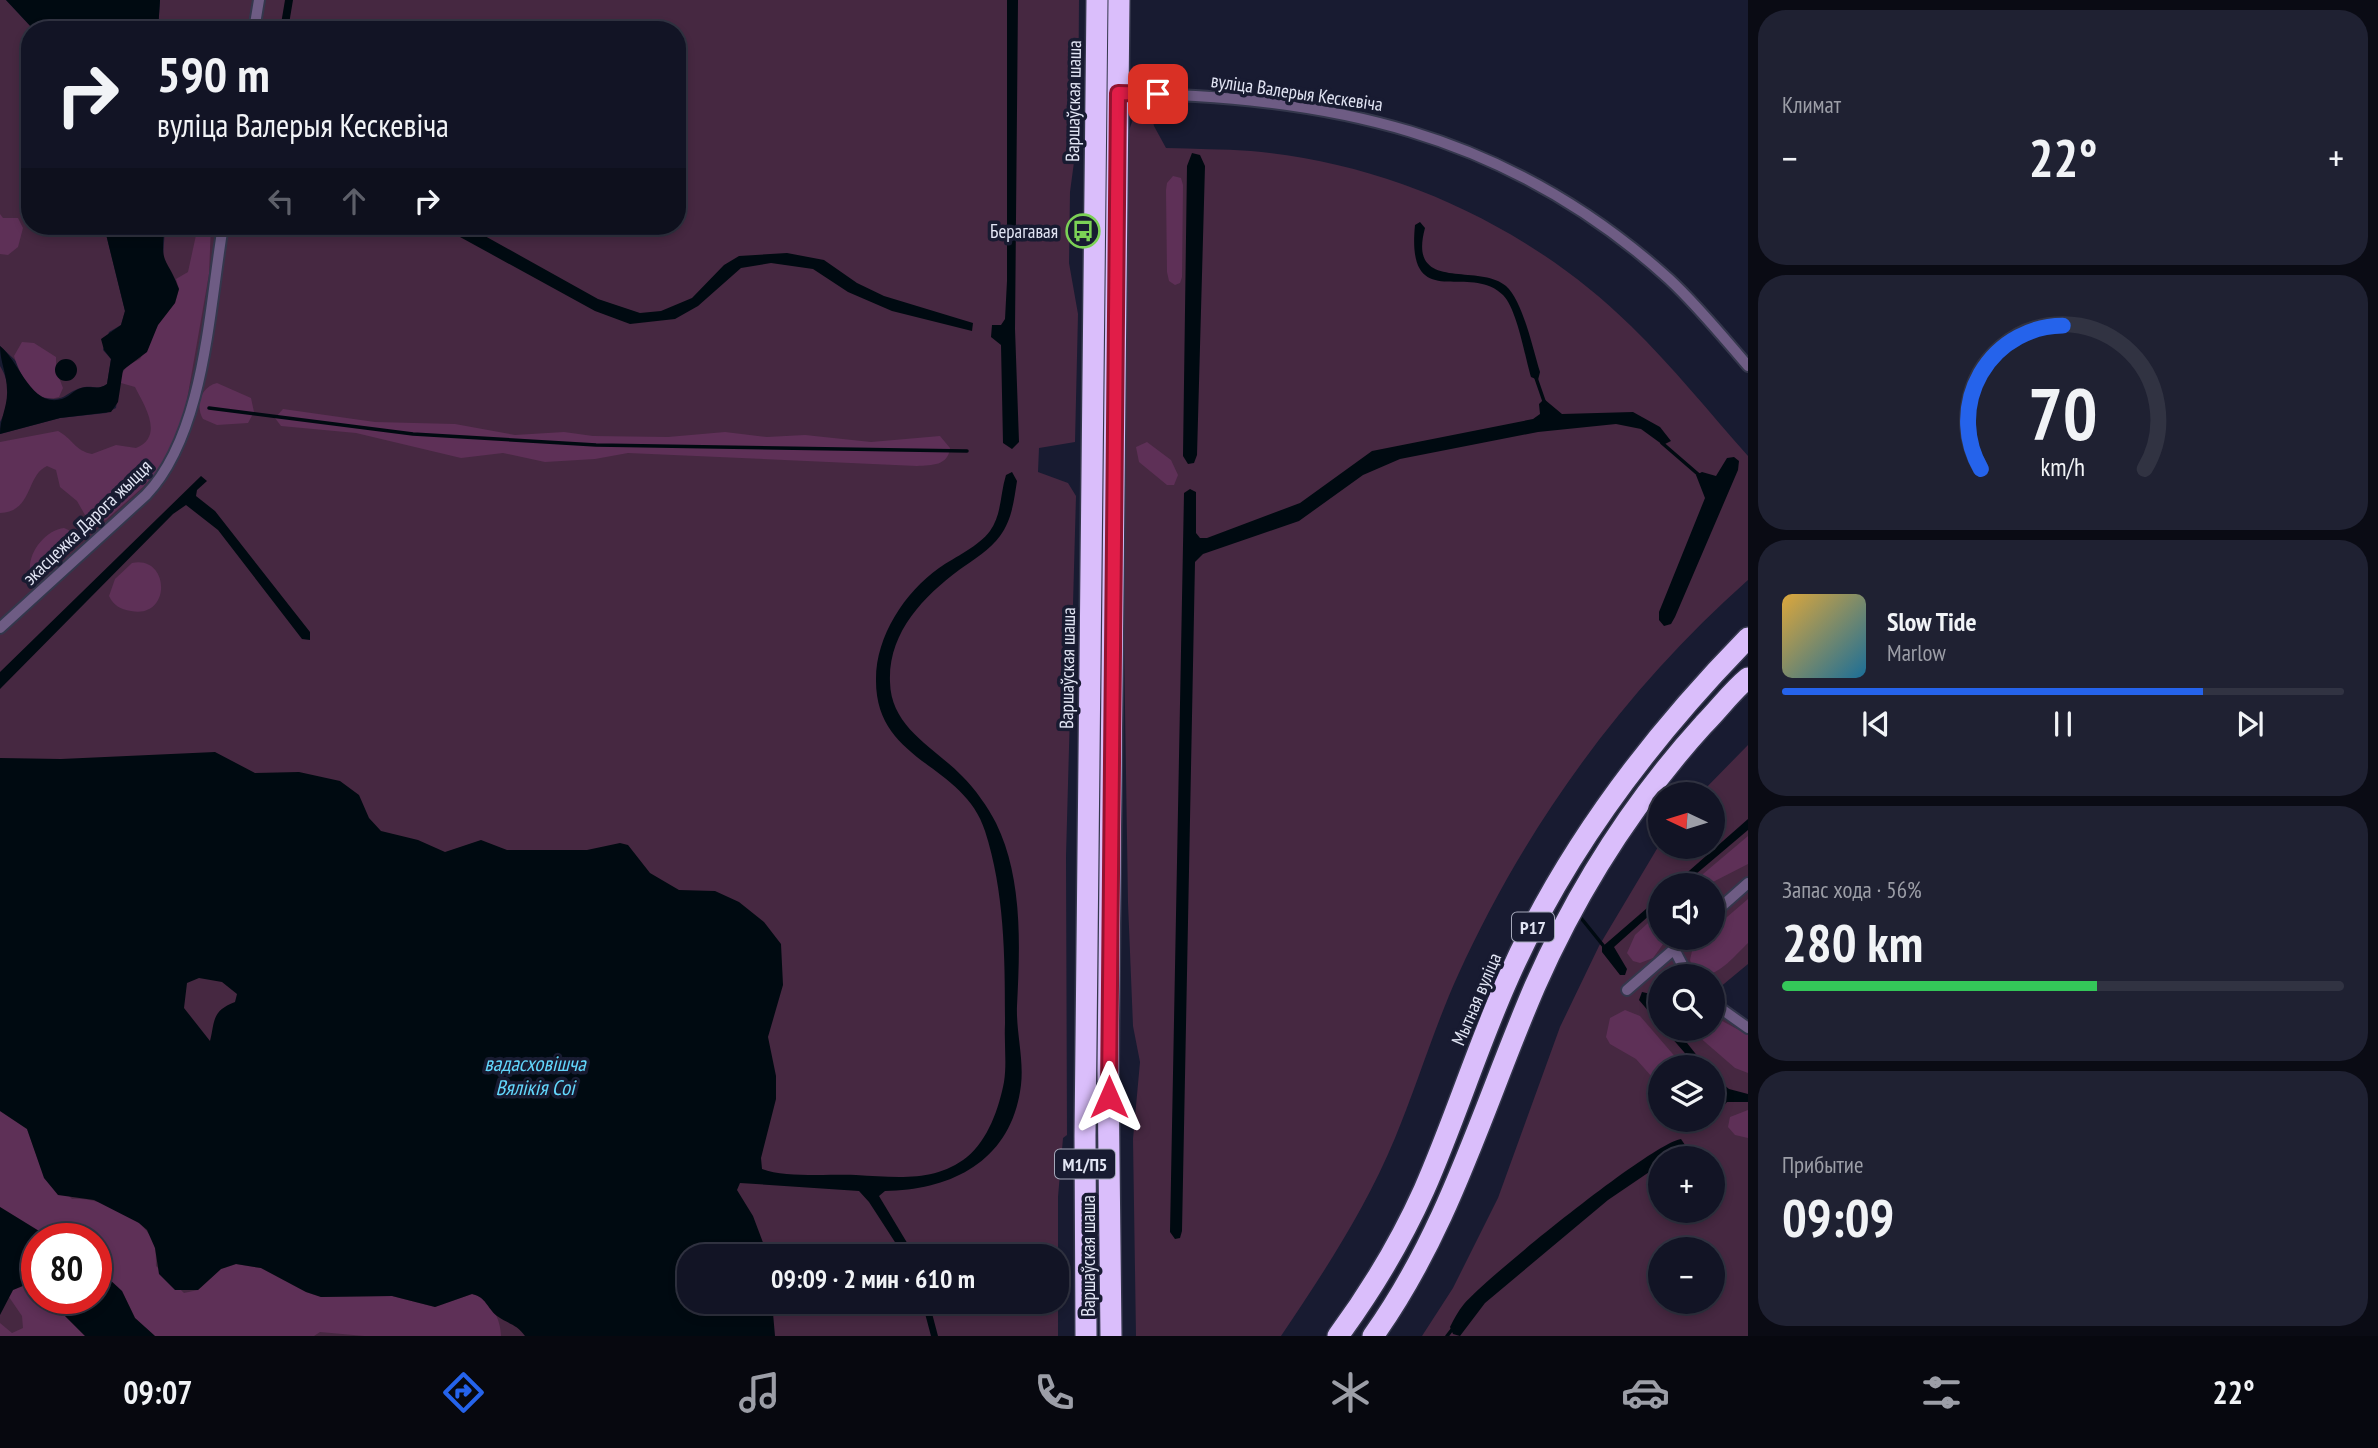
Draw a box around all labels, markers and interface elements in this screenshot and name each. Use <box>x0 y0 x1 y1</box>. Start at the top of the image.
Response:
street label: Варшаўская шаша <box>1060 40 1086 162</box>
text: 590 m <box>157 42 270 106</box>
icon: right <box>42 49 133 140</box>
pin <box>1128 64 1188 124</box>
street label: вуліца Валерыя Кескевіча <box>1210 68 1384 116</box>
icon: arrive <box>1139 75 1177 113</box>
text: Климат <box>1782 90 1841 119</box>
text: вуліца Валерыя Кескевіча <box>157 104 449 146</box>
text: 22° <box>2029 124 2097 191</box>
text: − <box>1782 133 1798 182</box>
text: + <box>2328 133 2344 182</box>
icon: left <box>262 182 300 220</box>
icon: ahead <box>335 182 373 220</box>
icon: right <box>408 182 446 220</box>
bus stop icon: Берагавая <box>1064 212 1102 250</box>
place label: Берагавая <box>990 219 1058 243</box>
text: 70 <box>2028 365 2098 459</box>
text: km/h <box>2041 451 2085 483</box>
street label: экасцежка Дарога жыцця <box>18 454 156 590</box>
text: Slow Tide <box>1887 605 1977 638</box>
street label: Варшаўская шаша <box>1054 607 1080 729</box>
text: Marlow <box>1887 638 1946 667</box>
icon: previous <box>1857 705 1895 743</box>
icon: pause <box>2044 705 2082 743</box>
icon: next <box>2231 705 2269 743</box>
north arrow <box>1648 782 1726 859</box>
map controls <box>1648 782 1725 1314</box>
button: sound <box>1648 873 1725 950</box>
text: Запас хода · 56% <box>1782 875 1922 904</box>
text: 280 km <box>1782 909 1923 976</box>
road number: Р17 <box>1512 912 1554 942</box>
street label: Мытная вуліца <box>1446 949 1506 1049</box>
button: search <box>1648 964 1725 1041</box>
water label: вадасховішча Вялікія Соі <box>484 1050 587 1101</box>
button: layers <box>1648 1055 1725 1132</box>
position arrow <box>1072 1060 1146 1134</box>
button: + <box>1648 1146 1725 1223</box>
road number: М1/П5 <box>1055 1149 1115 1178</box>
text: Прибытие <box>1782 1150 1863 1179</box>
text: 09:09 <box>1782 1184 1894 1251</box>
street label: Варшаўская шаша <box>1076 1195 1100 1317</box>
speed limit sign: 80 <box>21 1223 112 1314</box>
button: − <box>1648 1237 1725 1314</box>
text: 09:09 · 2 мин · 610 m <box>771 1262 975 1295</box>
icon: directions <box>439 1368 488 1417</box>
icon: music <box>735 1368 784 1417</box>
icon: phone <box>1030 1368 1079 1417</box>
icon: climate <box>1326 1368 1375 1417</box>
icon: car <box>1621 1368 1670 1417</box>
icon: filters <box>1917 1368 1966 1417</box>
text: 09:07 <box>123 1371 193 1413</box>
text: 22° <box>2212 1371 2255 1413</box>

